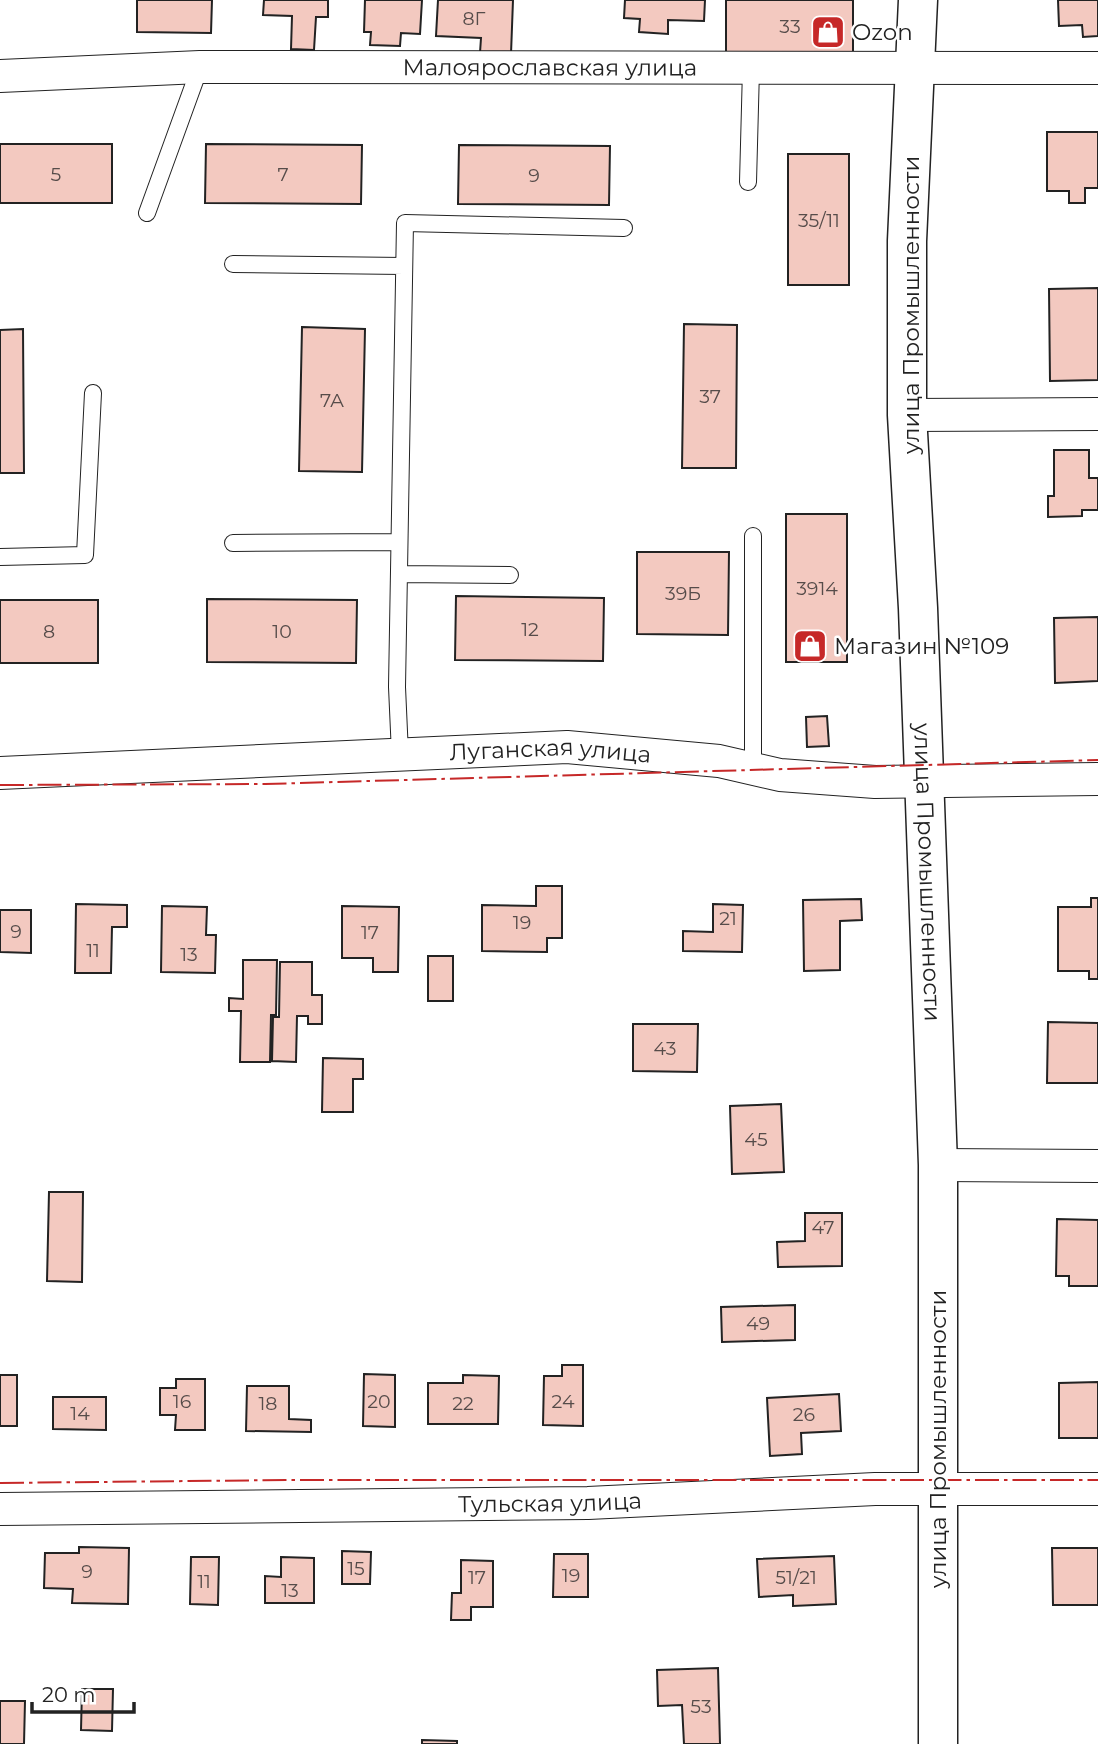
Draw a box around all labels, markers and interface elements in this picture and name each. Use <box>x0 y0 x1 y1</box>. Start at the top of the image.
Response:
house number: 8Г <box>463 7 486 30</box>
shop icon: Ozon <box>809 13 847 51</box>
house number: 33 <box>779 15 801 38</box>
place label: Ozon <box>852 18 913 46</box>
street label: Малоярославская улица <box>403 53 697 82</box>
street label: улица Промышленности <box>897 156 925 455</box>
house number: 5 <box>51 163 62 186</box>
house number: 7 <box>277 163 289 186</box>
house number: 9 <box>528 164 540 187</box>
house number: 35/11 <box>798 209 840 232</box>
house number: 37 <box>699 385 721 408</box>
house number: 7А <box>320 389 344 412</box>
house number: 3914 <box>796 577 838 600</box>
house number: 39Б <box>665 582 701 605</box>
house number: 12 <box>521 618 539 641</box>
house number: 8 <box>43 620 55 643</box>
house number: 10 <box>272 620 292 643</box>
shop icon: Магазин №109 <box>791 627 829 665</box>
place label: Магазин №109 <box>834 632 1009 660</box>
street label: улица Промышленности <box>908 721 947 1022</box>
street label: Луганская улица <box>449 733 652 769</box>
house number: 21 <box>719 907 737 930</box>
house number: 19 <box>513 911 531 934</box>
house number: 9 <box>10 920 22 943</box>
house number: 17 <box>361 921 379 944</box>
house number: 11 <box>86 939 100 962</box>
house number: 13 <box>180 943 198 966</box>
house number: 43 <box>654 1037 677 1060</box>
house number: 45 <box>744 1128 768 1151</box>
house number: 47 <box>812 1216 834 1239</box>
street label: улица Промышленности <box>924 1290 952 1589</box>
house number: 49 <box>746 1312 770 1335</box>
house number: 16 <box>173 1390 191 1413</box>
house number: 20 <box>367 1390 391 1413</box>
house number: 24 <box>552 1390 575 1413</box>
house number: 18 <box>259 1392 277 1415</box>
house number: 22 <box>452 1392 474 1415</box>
house number: 14 <box>70 1402 90 1425</box>
house number: 26 <box>793 1403 815 1426</box>
street label: Тульская улица <box>458 1486 643 1518</box>
house number: 15 <box>347 1557 365 1580</box>
house number: 9 <box>81 1560 93 1583</box>
house number: 19 <box>562 1564 580 1587</box>
house number: 17 <box>468 1566 486 1589</box>
house number: 51/21 <box>775 1566 817 1589</box>
house number: 11 <box>197 1570 211 1593</box>
house number: 13 <box>281 1579 299 1602</box>
scale bar <box>32 1670 133 1714</box>
text: 20 m <box>42 1682 96 1707</box>
house number: 53 <box>690 1695 712 1718</box>

